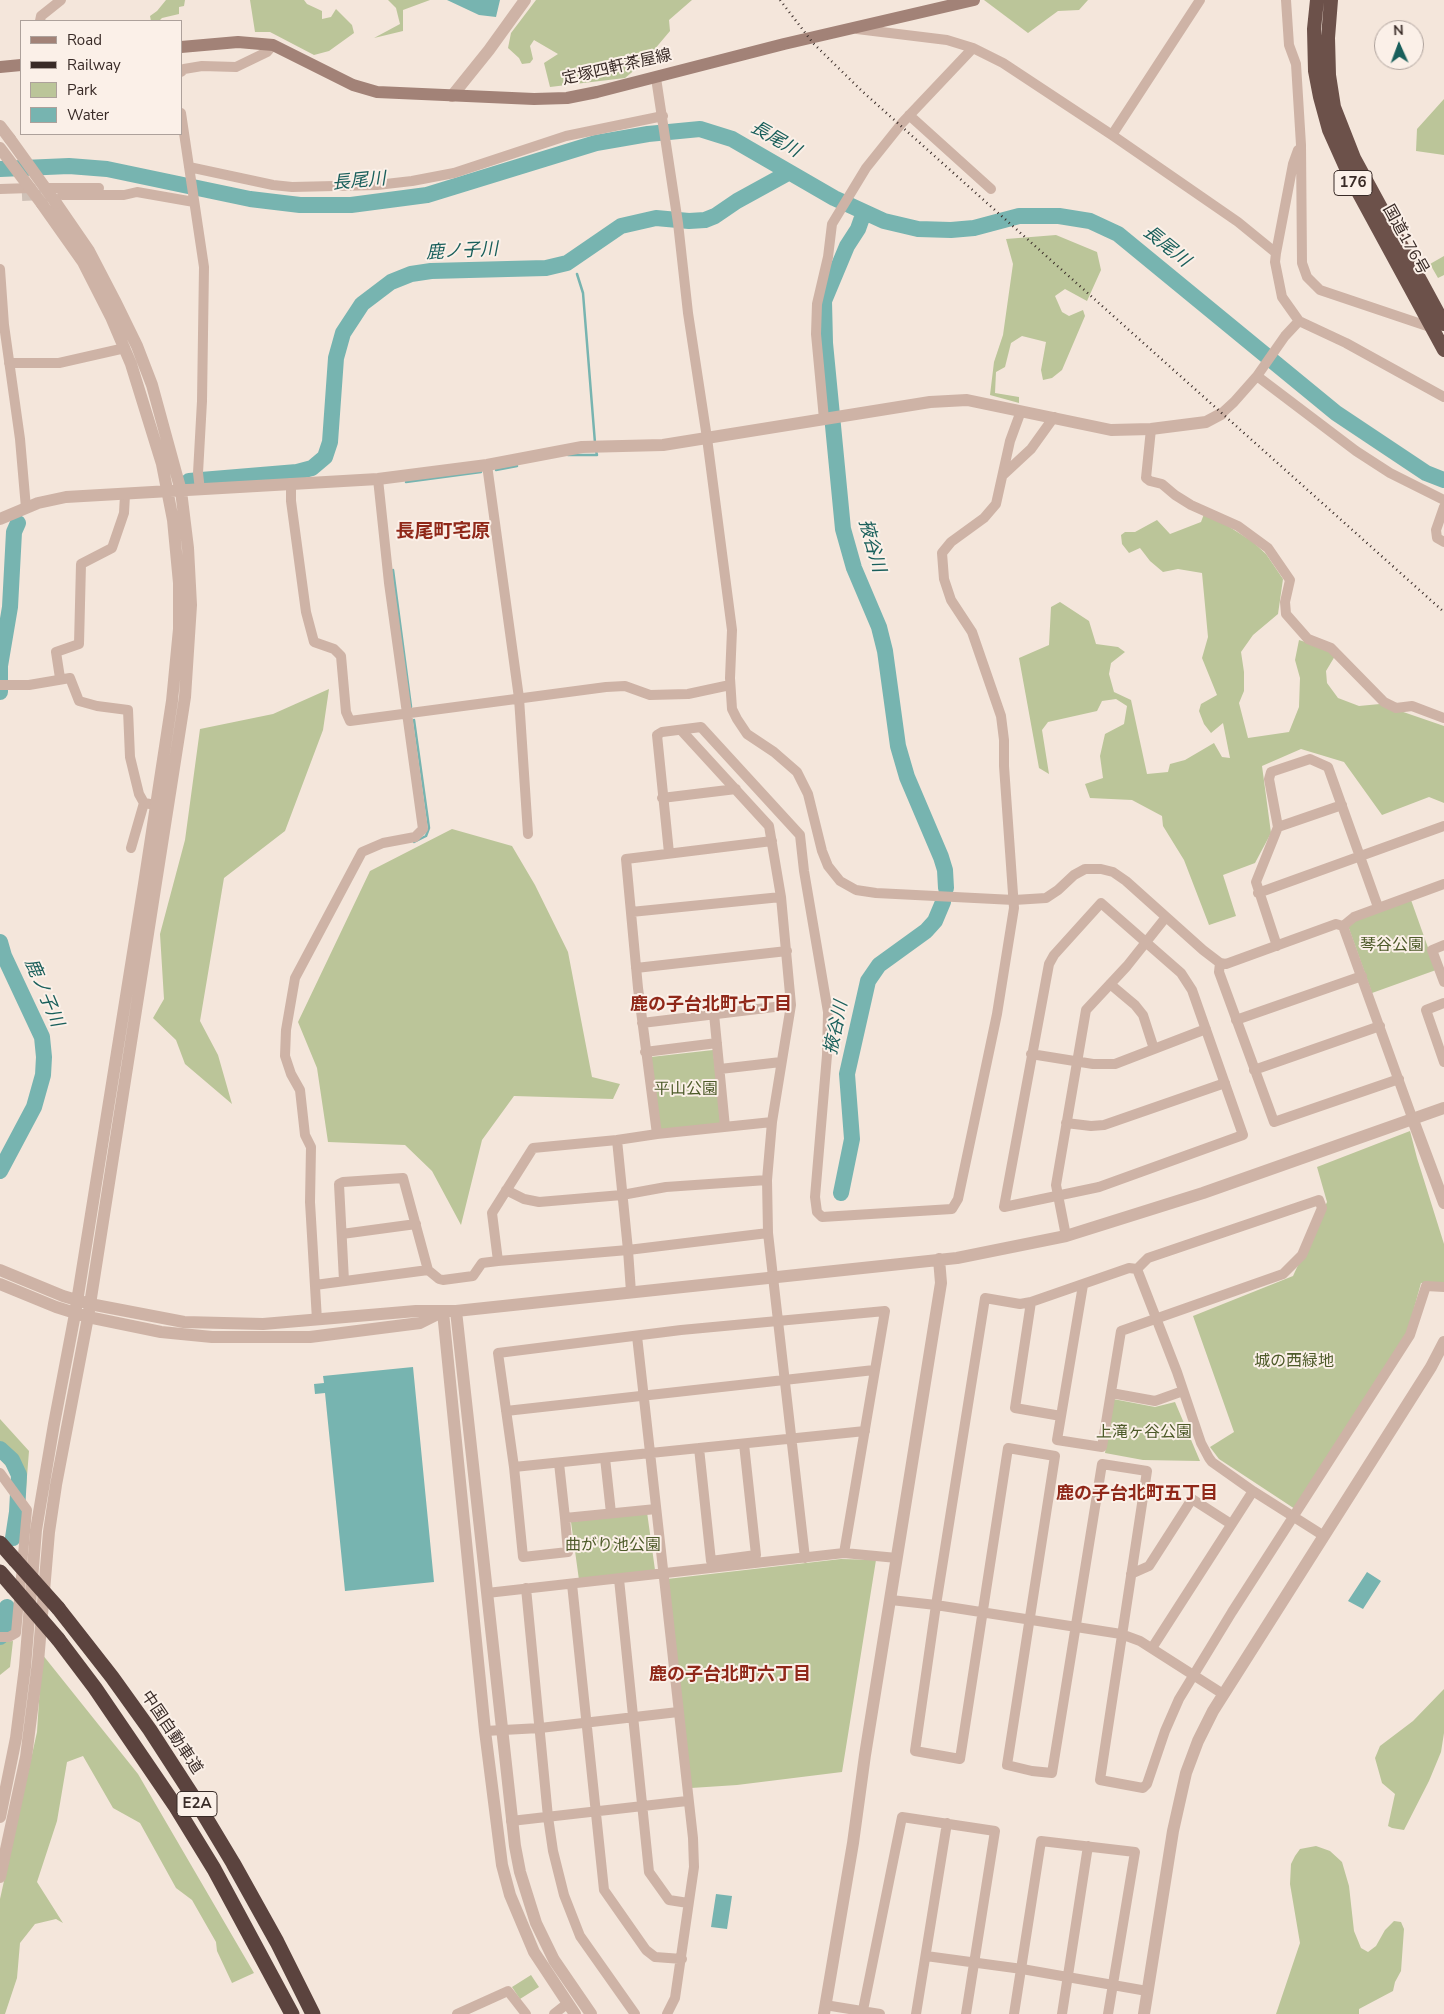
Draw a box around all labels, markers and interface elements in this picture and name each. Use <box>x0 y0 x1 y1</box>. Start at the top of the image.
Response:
legend <box>20 20 182 135</box>
north arrow <box>1374 20 1424 70</box>
text: N <box>1393 21 1404 40</box>
text: Road <box>67 30 102 50</box>
street label: 定塚四軒茶屋線 <box>560 46 674 90</box>
text: Railway <box>67 55 121 75</box>
text: Park <box>67 80 97 100</box>
text: Water <box>67 105 109 125</box>
water label: 長尾川 <box>746 117 804 163</box>
water label: 長尾川 <box>331 169 387 195</box>
road number: 176 <box>1334 170 1372 196</box>
street label: 国道176号 <box>1378 202 1432 278</box>
water label: 長尾川 <box>1138 222 1194 272</box>
water label: 鹿ノ子川 <box>425 239 499 265</box>
water label: 掖谷川 <box>853 517 889 575</box>
district label: 長尾町宅原 <box>396 521 490 543</box>
park label: 琴谷公園 <box>1360 936 1424 956</box>
water label: 鹿ノ子川 <box>19 956 67 1030</box>
district label: 鹿の子台北町七丁目 <box>630 995 792 1017</box>
water label: 掖谷川 <box>821 999 853 1057</box>
park label: 平山公園 <box>654 1080 718 1100</box>
park label: 城の西緑地 <box>1254 1352 1334 1372</box>
park label: 上滝ヶ谷公園 <box>1096 1423 1192 1443</box>
district label: 鹿の子台北町五丁目 <box>1056 1484 1218 1506</box>
park label: 曲がり池公園 <box>565 1536 661 1556</box>
district label: 鹿の子台北町六丁目 <box>649 1665 811 1687</box>
street label: 中国自動車道 <box>136 1688 206 1778</box>
road number: E2A <box>177 1792 217 1816</box>

